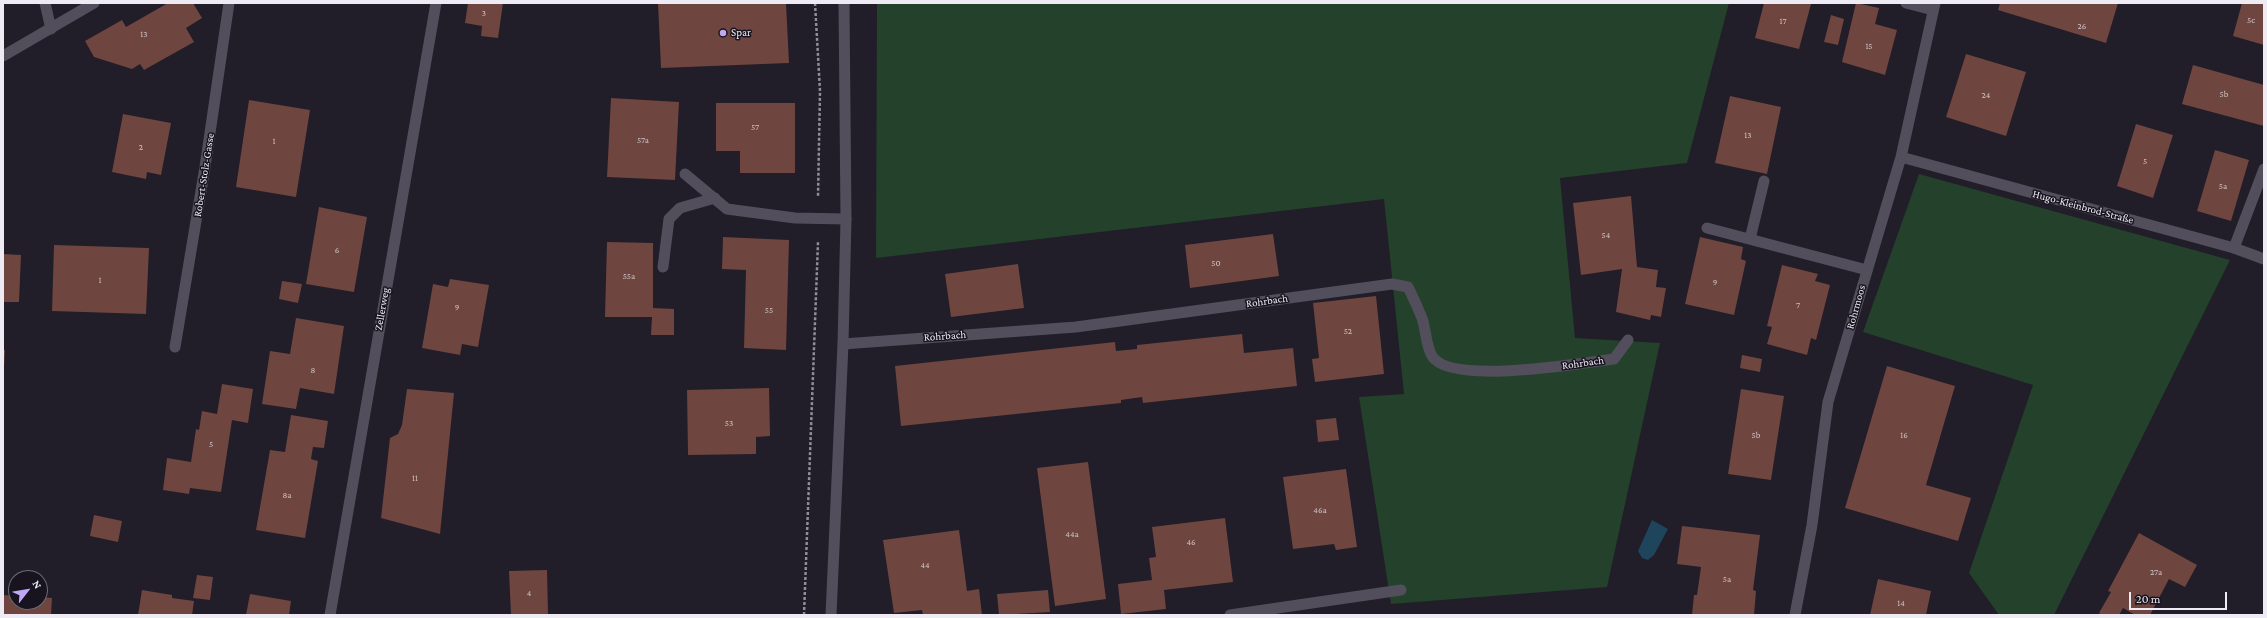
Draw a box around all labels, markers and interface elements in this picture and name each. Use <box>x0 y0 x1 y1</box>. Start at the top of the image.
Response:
house number: 3 <box>482 8 486 18</box>
house number: 5c <box>2247 15 2255 25</box>
house number: 17 <box>1779 16 1787 26</box>
house number: 26 <box>2078 21 2086 31</box>
place label: Spar <box>731 26 751 40</box>
marker: Spar <box>718 28 728 38</box>
house number: 13 <box>140 29 148 39</box>
house number: 15 <box>1865 41 1873 51</box>
house number: 5b <box>2220 89 2228 99</box>
house number: 24 <box>1982 90 1990 100</box>
house number: 57 <box>751 122 759 132</box>
house number: 13 <box>1744 130 1752 140</box>
street label: Robert-Stolz-Gasse <box>191 132 217 218</box>
house number: 57a <box>637 135 649 145</box>
house number: 1 <box>273 136 275 146</box>
house number: 2 <box>139 142 143 152</box>
house number: 5 <box>2143 156 2147 166</box>
house number: 5a <box>2219 181 2227 191</box>
street label: Hugo-Kleinbrod-Straße <box>2031 187 2135 227</box>
house number: 54 <box>1602 230 1610 240</box>
house number: 6 <box>335 245 339 255</box>
house number: 50 <box>1211 258 1221 268</box>
house number: 55a <box>623 271 635 281</box>
house number: 1 <box>99 275 101 285</box>
house number: 9 <box>1713 277 1717 287</box>
street label: Rohrmoos <box>1843 283 1869 331</box>
street label: Zellerweg <box>372 287 392 331</box>
street label: Rohrbach <box>1245 292 1289 310</box>
house number: 7 <box>1796 300 1800 310</box>
house number: 9 <box>455 302 459 312</box>
house number: 55 <box>765 305 773 315</box>
house number: 52 <box>1344 326 1352 336</box>
street label: Rohrbach <box>923 328 967 344</box>
street label: Rohrbach <box>1561 354 1605 372</box>
house number: 8 <box>311 365 315 375</box>
house number: 53 <box>725 418 733 428</box>
house number: 5b <box>1752 430 1760 440</box>
house number: 16 <box>1900 430 1908 440</box>
house number: 5 <box>209 439 213 449</box>
house number: 11 <box>412 473 418 483</box>
house number: 8a <box>282 490 292 500</box>
house number: 46a <box>1313 505 1327 515</box>
house number: 44a <box>1065 529 1079 539</box>
house number: 46 <box>1186 537 1196 547</box>
house number: 44 <box>920 560 930 570</box>
house number: 27a <box>2150 567 2162 577</box>
north arrow <box>8 570 48 610</box>
house number: 5a <box>1723 574 1731 584</box>
text: N <box>30 578 45 591</box>
scale bar <box>2131 584 2229 610</box>
house number: 4 <box>527 588 531 598</box>
text: 20 m <box>2136 592 2160 606</box>
house number: 14 <box>1897 598 1905 608</box>

